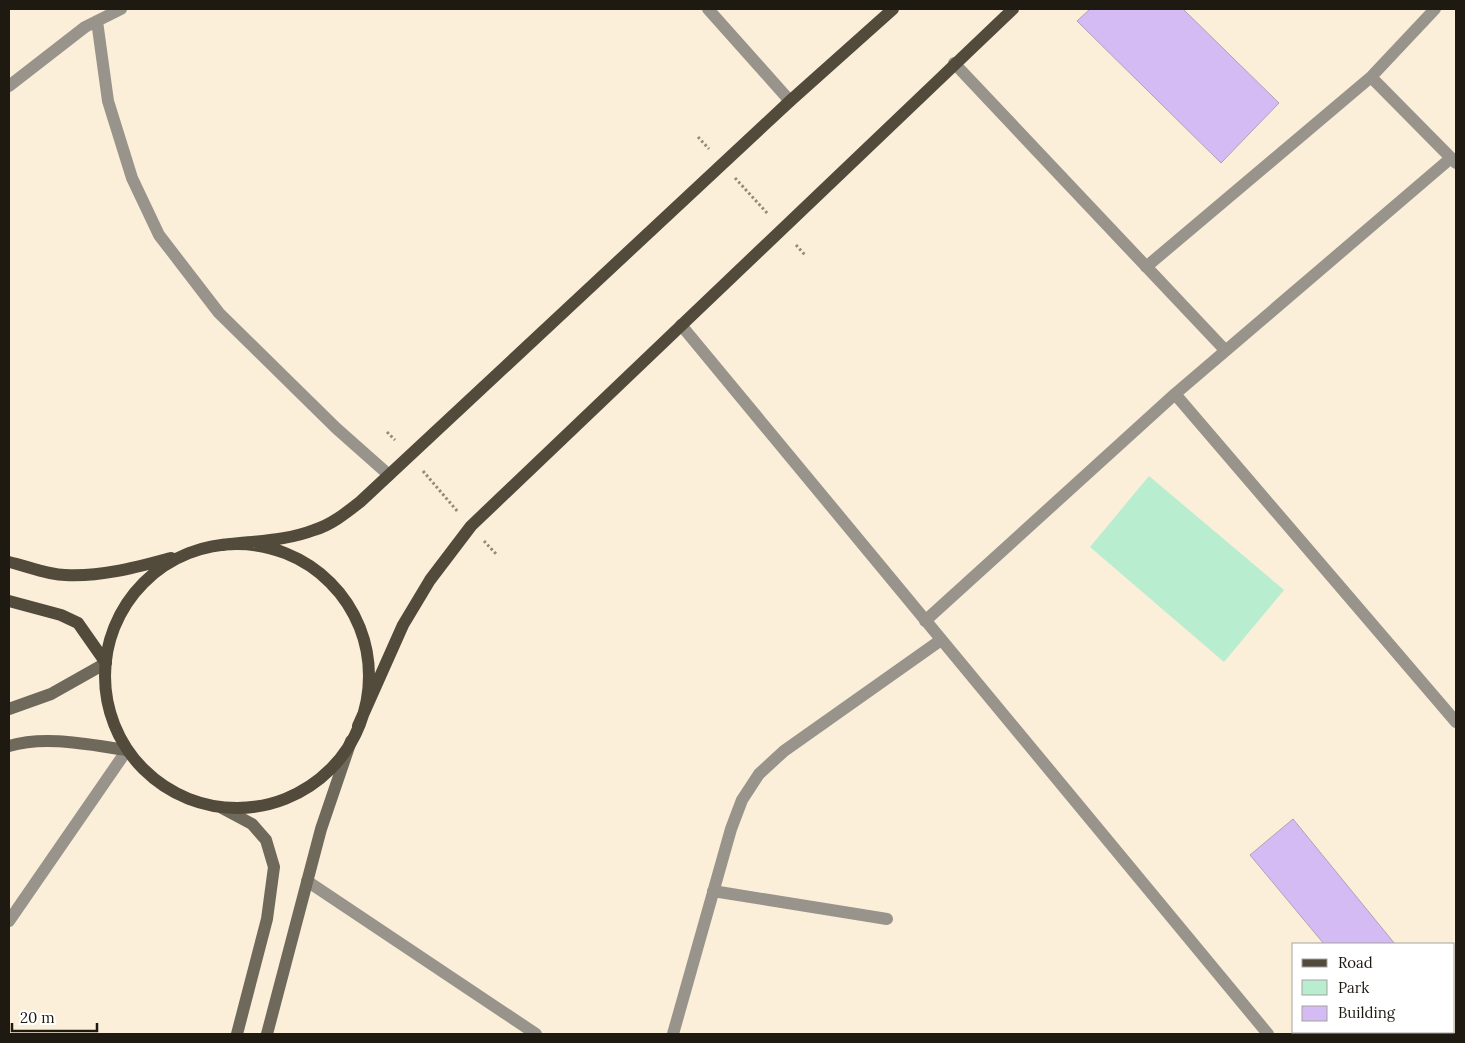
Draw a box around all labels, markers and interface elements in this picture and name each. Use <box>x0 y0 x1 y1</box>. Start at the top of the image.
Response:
legend <box>1292 943 1455 1033</box>
text: Road <box>1338 953 1373 972</box>
text: Park <box>1338 978 1369 997</box>
scale bar <box>12 1000 98 1032</box>
text: Building <box>1338 1003 1396 1022</box>
text: 20 m <box>20 1008 55 1027</box>

